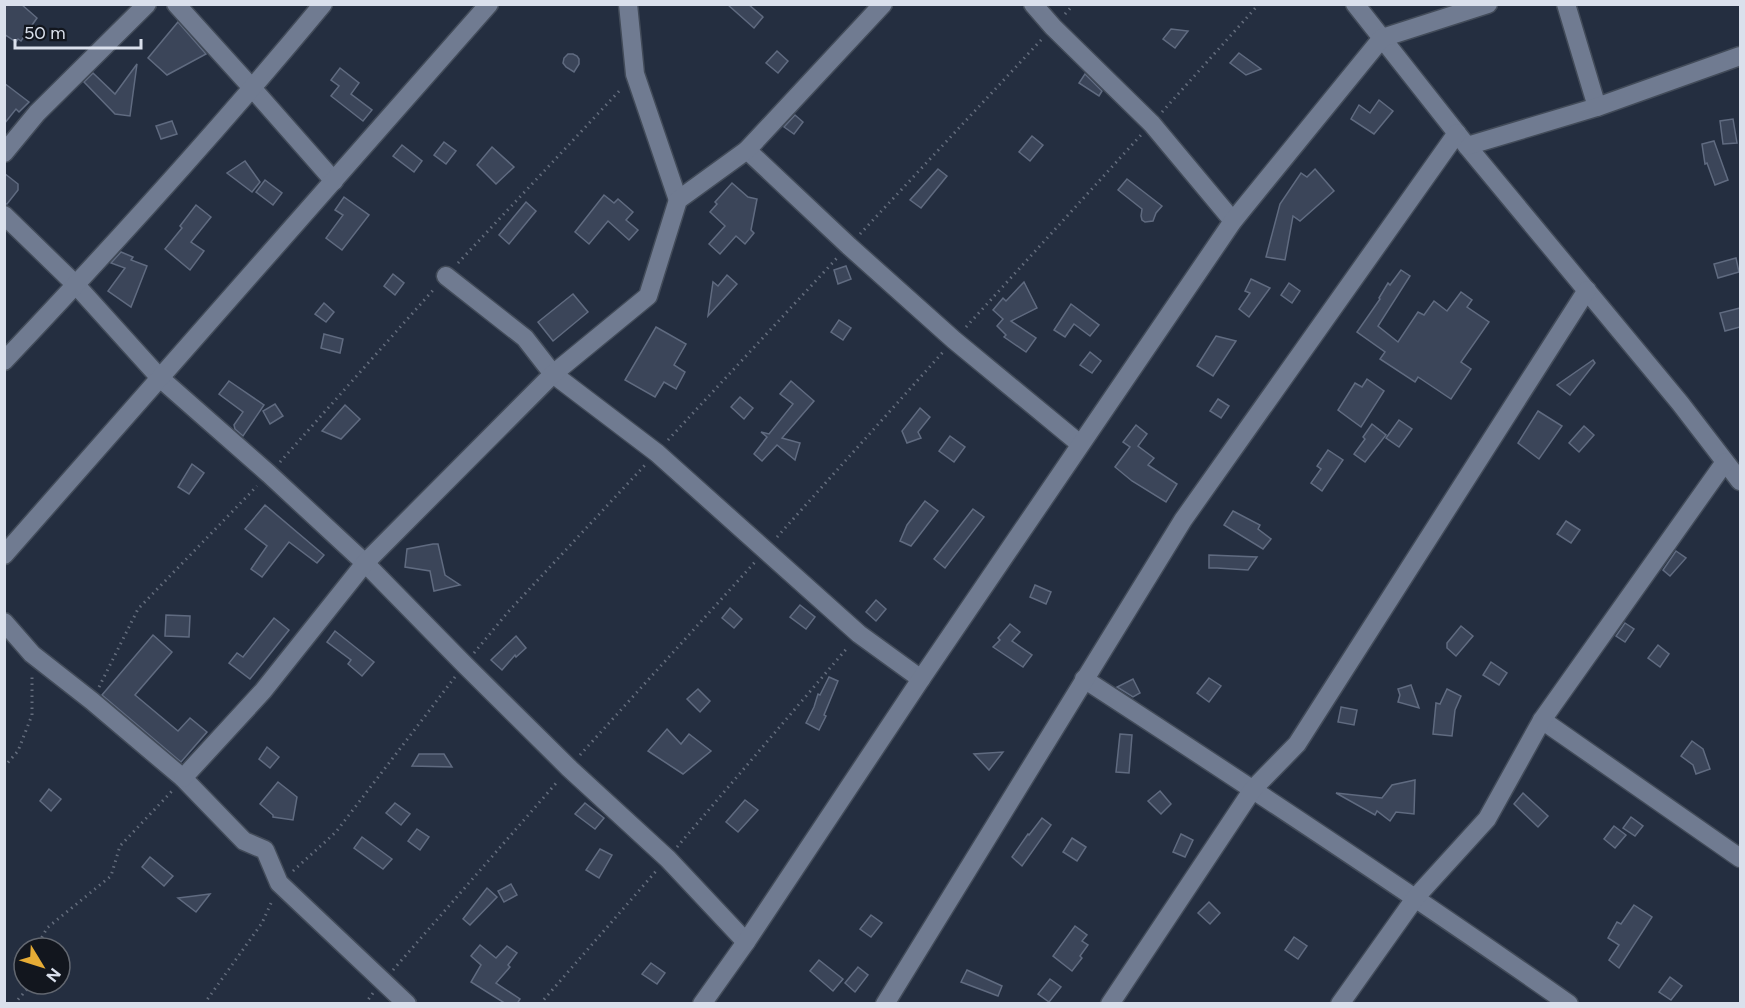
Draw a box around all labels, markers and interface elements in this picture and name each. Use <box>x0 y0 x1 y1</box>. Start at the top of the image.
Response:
scale bar <box>15 12 141 50</box>
text: 50 m <box>24 22 66 44</box>
north arrow <box>12 936 72 996</box>
text: N <box>42 964 65 986</box>

